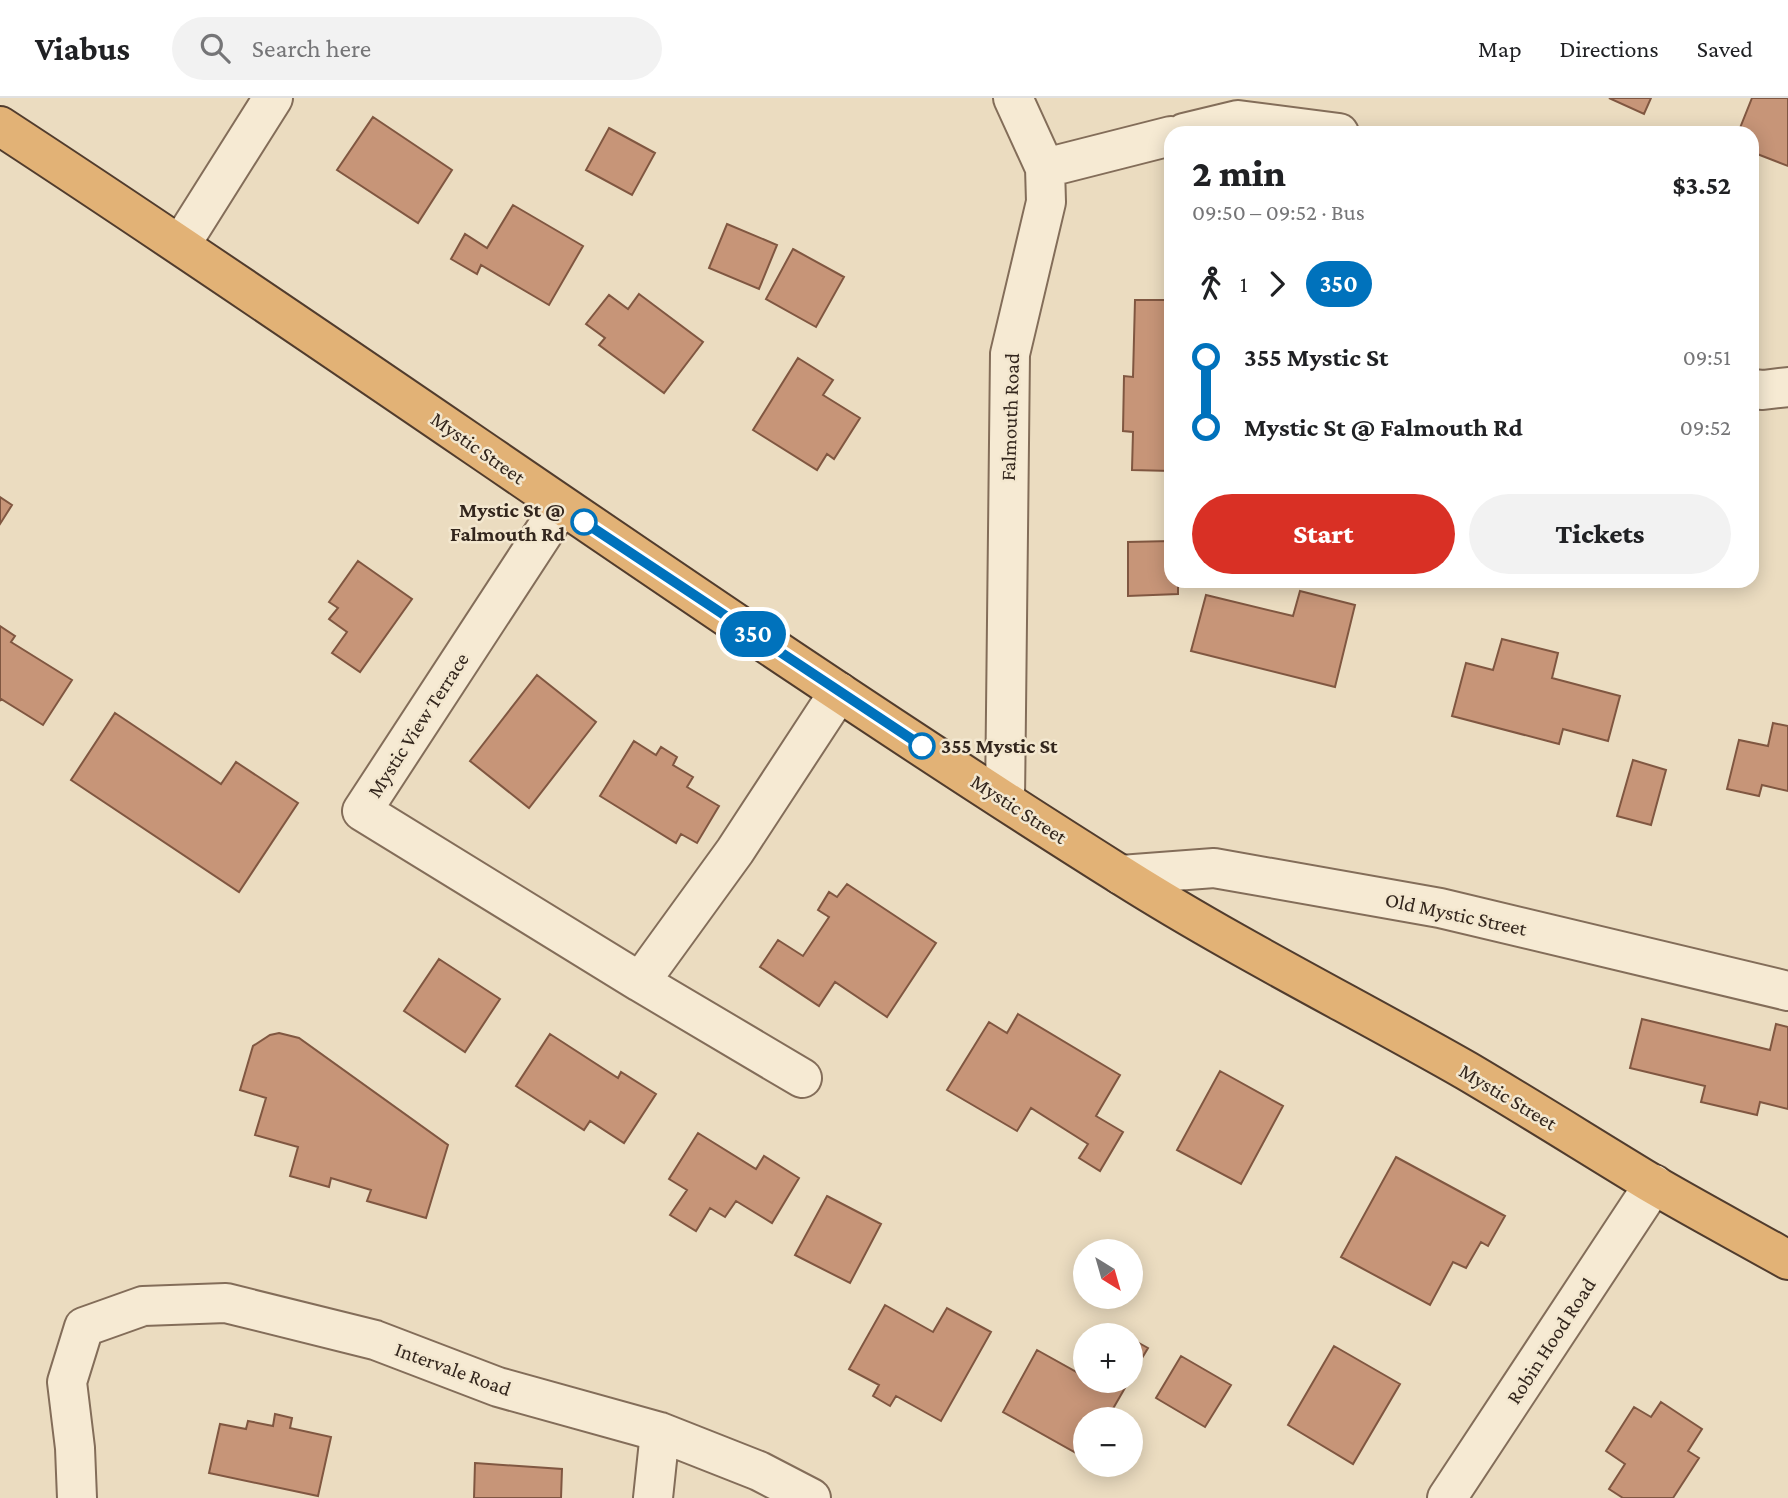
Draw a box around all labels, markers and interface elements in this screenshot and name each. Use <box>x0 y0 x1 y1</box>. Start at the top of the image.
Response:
search box <box>172 17 662 80</box>
icon: search <box>196 29 234 67</box>
text: Viabus <box>35 30 130 67</box>
text: Search here <box>252 34 371 63</box>
text: Map <box>1478 35 1522 62</box>
text: Directions <box>1560 35 1659 62</box>
text: Saved <box>1697 35 1753 62</box>
text: 2 min <box>1192 152 1286 194</box>
text: $3.52 <box>1673 171 1731 200</box>
text: 09:50 – 09:52 · Bus <box>1192 199 1365 225</box>
icon: walk <box>1192 265 1230 303</box>
icon: forward <box>1258 265 1296 303</box>
text: 350 <box>1320 270 1358 297</box>
text: 1 <box>1240 271 1248 297</box>
text: 355 Mystic St <box>1244 343 1388 372</box>
text: 09:51 <box>1683 344 1731 370</box>
street label: Falmouth Road <box>996 352 1024 482</box>
street label: Mystic Street <box>426 407 531 490</box>
text: Mystic St @ Falmouth Rd <box>1244 413 1523 442</box>
text: 09:52 <box>1680 414 1731 440</box>
button: Start <box>1192 494 1455 574</box>
button: Tickets <box>1469 494 1731 574</box>
place label: Mystic St @ Falmouth Rd <box>450 498 566 546</box>
marker: Mystic St @ Falmouth Rd <box>571 509 597 535</box>
line badge: 350 <box>713 611 793 657</box>
text: 350 <box>734 620 772 647</box>
street label: Mystic View Terrace <box>362 648 474 802</box>
marker: 355 Mystic St <box>909 733 935 759</box>
place label: 355 Mystic St <box>941 734 1058 758</box>
street label: Mystic Street <box>967 769 1072 849</box>
street label: Old Mystic Street <box>1383 887 1530 941</box>
street label: Mystic Street <box>1455 1059 1562 1136</box>
north arrow <box>1073 1239 1143 1309</box>
map controls <box>1073 1239 1143 1477</box>
street label: Robin Hood Road <box>1501 1273 1601 1409</box>
button: + <box>1073 1323 1143 1393</box>
street label: Intervale Road <box>392 1337 514 1401</box>
button: − <box>1073 1407 1143 1477</box>

